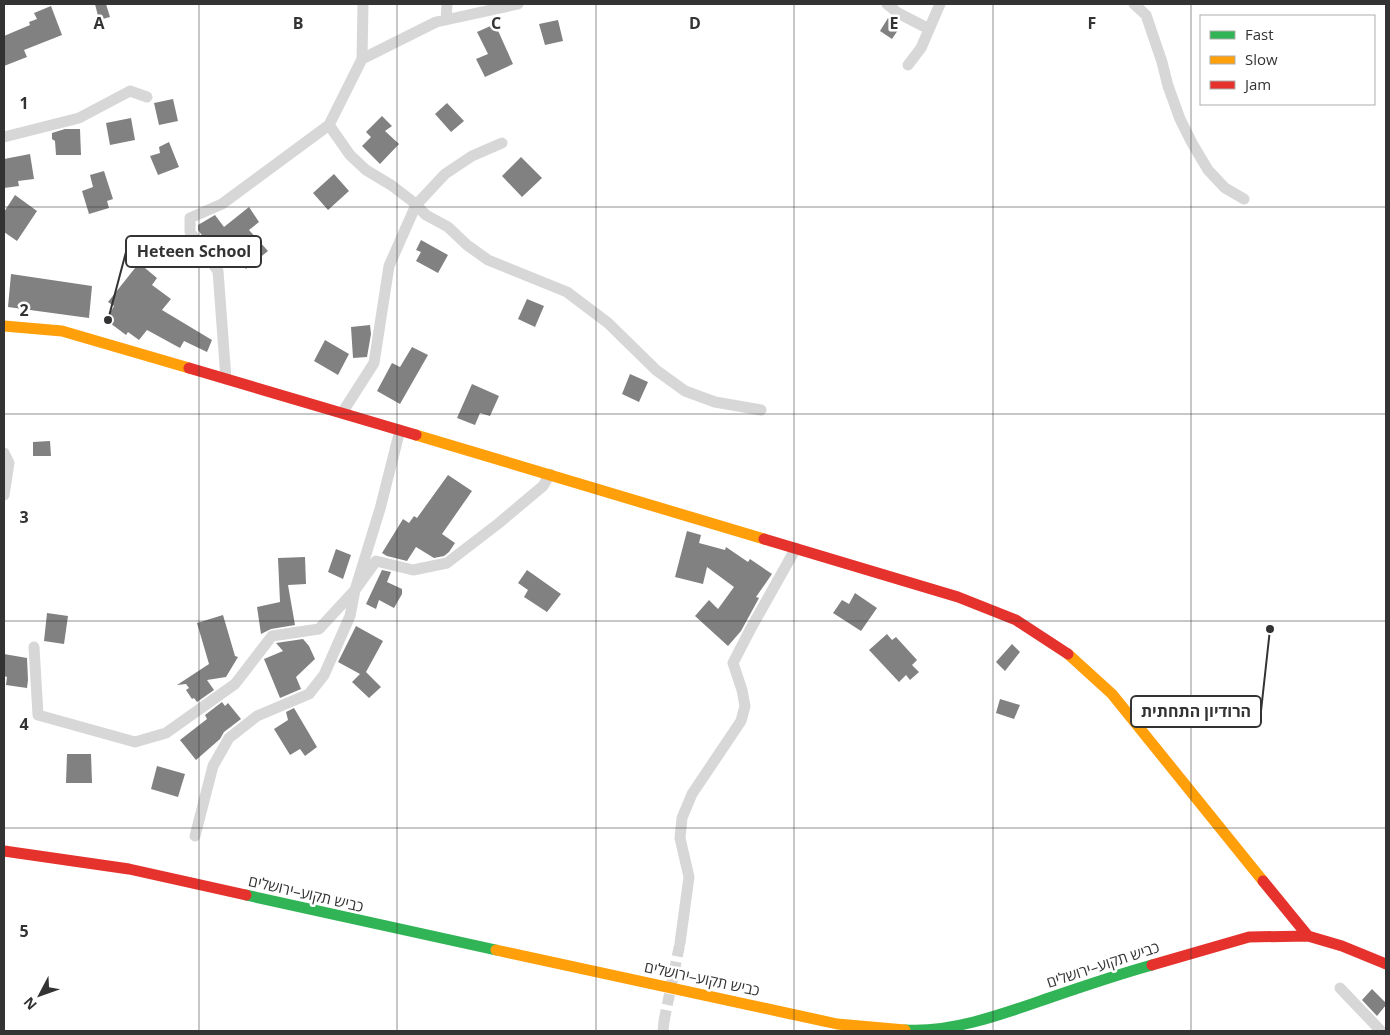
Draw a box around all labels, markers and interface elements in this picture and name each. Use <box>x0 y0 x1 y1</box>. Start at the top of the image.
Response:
text: A <box>93 12 105 34</box>
text: B <box>293 12 303 34</box>
text: C <box>491 12 501 34</box>
text: D <box>689 12 701 34</box>
text: E <box>890 12 899 34</box>
text: F <box>1088 12 1096 34</box>
legend <box>1200 15 1375 105</box>
text: Fast <box>1245 24 1274 44</box>
text: Slow <box>1245 49 1278 69</box>
text: Jam <box>1243 74 1271 94</box>
text: 1 <box>19 92 29 114</box>
callout: Heteen School <box>126 236 261 267</box>
text: Heteen School <box>137 240 251 262</box>
text: 2 <box>19 299 29 321</box>
text: 3 <box>19 506 29 528</box>
callout: הרודיון התחתית <box>1131 696 1261 727</box>
text: הרודיון התחתית <box>1141 700 1251 722</box>
text: 4 <box>19 713 29 735</box>
street label: כביש תקוע–ירושלים <box>247 870 366 916</box>
text: 5 <box>19 920 29 942</box>
street label: כביש תקוע–ירושלים <box>1044 936 1162 992</box>
street label: כביש תקוע–ירושלים <box>643 956 762 1000</box>
north arrow <box>15 970 65 1020</box>
text: N <box>19 993 41 1014</box>

